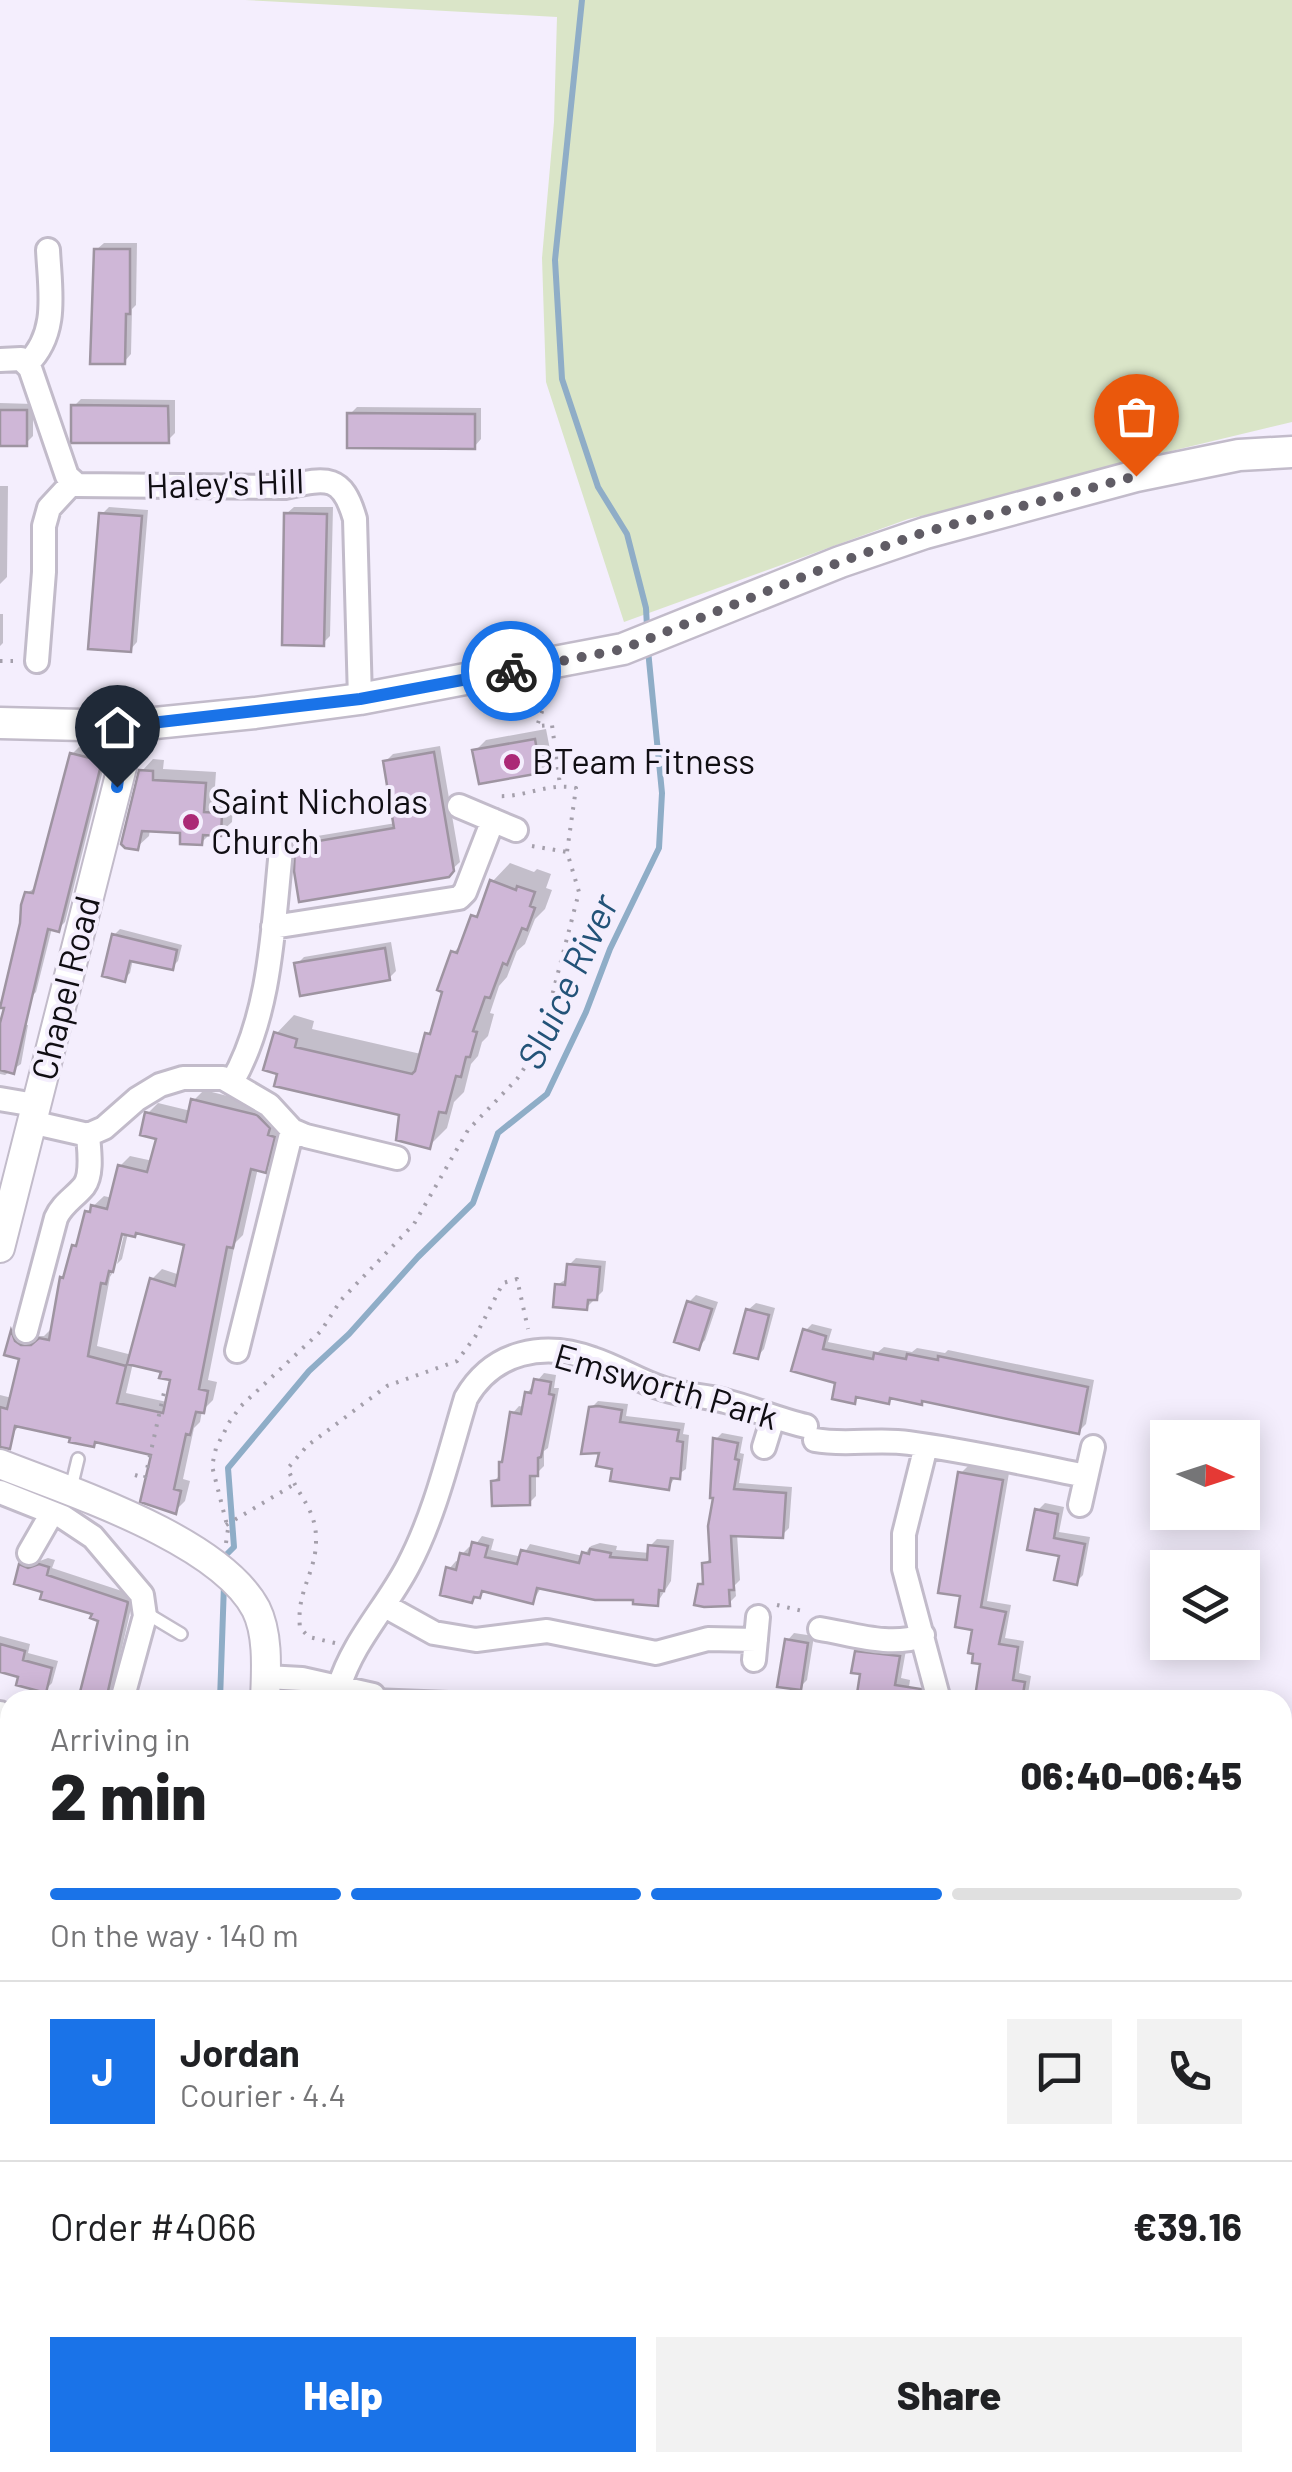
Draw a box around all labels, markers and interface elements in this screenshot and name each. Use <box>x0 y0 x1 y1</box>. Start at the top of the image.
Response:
pin <box>1094 374 1179 477</box>
icon: bag <box>1109 389 1164 444</box>
street label: Haley's Hill <box>145 458 305 506</box>
courier <box>461 621 561 721</box>
icon: bike <box>484 644 539 699</box>
pin <box>75 685 160 788</box>
icon: home <box>90 700 145 755</box>
place label: BTeam Fitness <box>532 739 755 781</box>
marker: BTeam Fitness <box>501 751 523 773</box>
place label: Saint Nicholas Church <box>211 779 428 861</box>
marker: Saint Nicholas Church <box>180 811 202 833</box>
water label: Sluice River <box>506 885 627 1076</box>
street label: Chapel Road <box>21 891 107 1084</box>
street label: Emsworth Park <box>550 1333 783 1437</box>
north arrow <box>1150 1420 1260 1530</box>
map controls <box>1150 1420 1260 1660</box>
button: layers <box>1150 1550 1260 1660</box>
text: Arriving in <box>50 1719 190 1757</box>
text: 06:40–06:45 <box>1020 1752 1242 1798</box>
text: 2 min <box>50 1755 207 1833</box>
text: On the way · 140 m <box>50 1915 299 1953</box>
button: chat <box>1007 2019 1112 2124</box>
button: phone <box>1137 2019 1242 2124</box>
text: Jordan <box>180 2029 300 2075</box>
text: J <box>91 2048 114 2094</box>
text: Courier · 4.4 <box>180 2075 346 2113</box>
text: Order #4066 <box>50 2203 256 2249</box>
text: €39.16 <box>1133 2203 1242 2249</box>
button: Help <box>50 2337 636 2452</box>
button: Share <box>656 2337 1242 2452</box>

